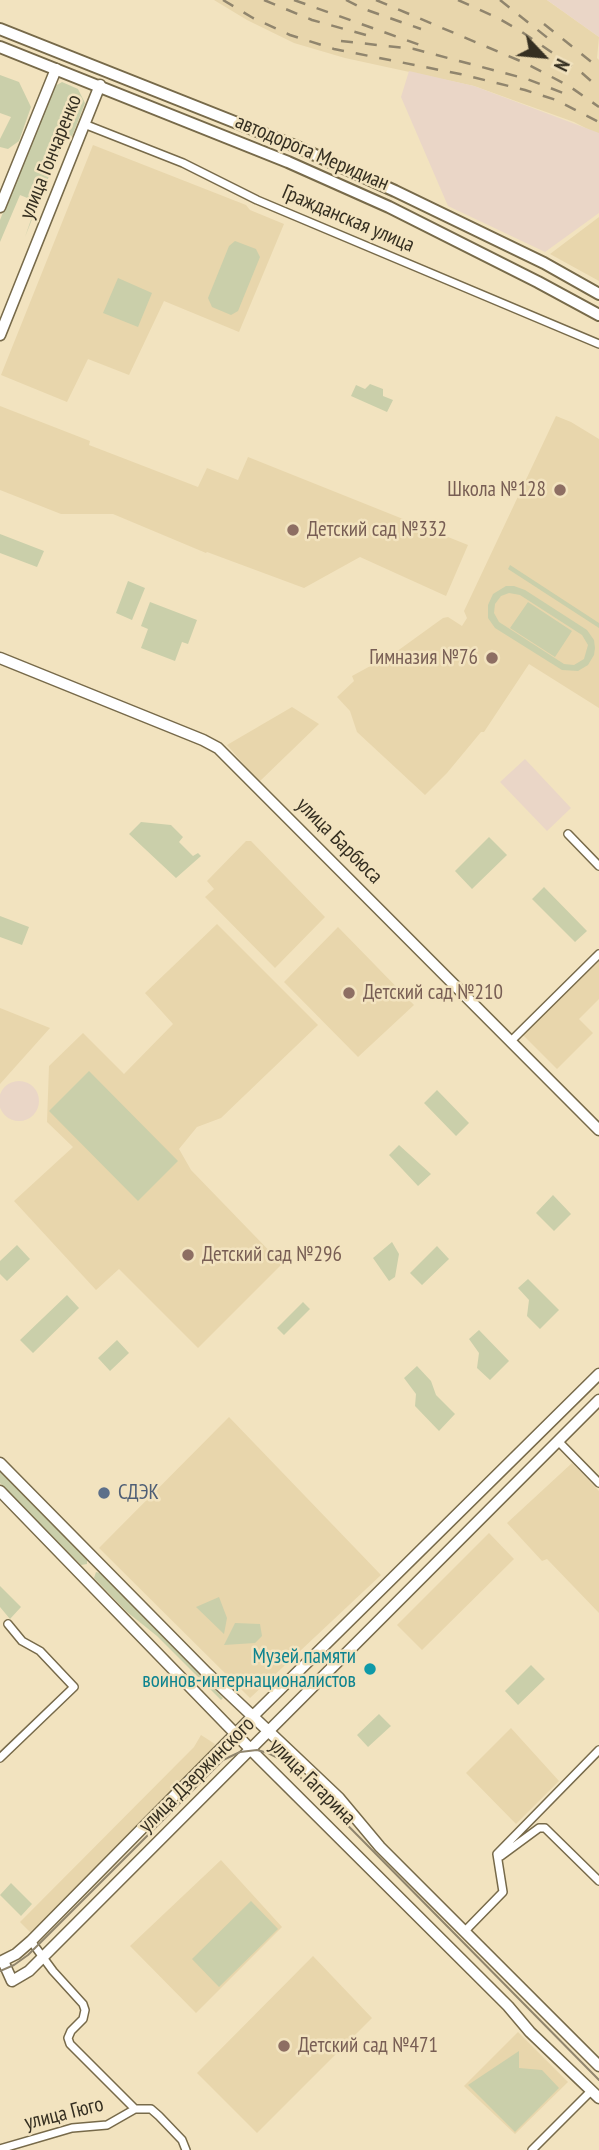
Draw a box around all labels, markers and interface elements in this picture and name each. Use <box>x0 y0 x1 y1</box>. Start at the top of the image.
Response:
north arrow <box>508 21 578 91</box>
text: N <box>549 55 575 75</box>
street label: улица Гончаренко <box>15 91 87 223</box>
street label: автодорога Меридиан <box>231 109 393 197</box>
street label: Гражданская улица <box>278 180 418 258</box>
place label: Школа №128 <box>447 477 546 503</box>
marker: Школа №128 <box>552 482 568 498</box>
place label: Детский сад №332 <box>307 517 447 543</box>
marker: Детский сад №332 <box>285 522 301 538</box>
place label: Гимназия №76 <box>369 645 478 671</box>
marker: Гимназия №76 <box>484 650 500 666</box>
street label: улица Барбюса <box>291 793 387 889</box>
place label: Детский сад №210 <box>363 980 503 1006</box>
marker: Детский сад №210 <box>341 985 357 1001</box>
place label: Детский сад №296 <box>202 1242 342 1268</box>
marker: Детский сад №296 <box>180 1247 196 1263</box>
place label: СДЭК <box>118 1480 159 1506</box>
marker: СДЭК <box>96 1485 112 1501</box>
place label: Музей памяти воинов-интернационалистов <box>142 1644 356 1694</box>
marker: Музей памяти воинов-интернационалистов <box>362 1661 378 1677</box>
street label: улица Дзержинского <box>134 1712 260 1838</box>
street label: улица Гагарина <box>263 1733 361 1831</box>
place label: Детский сад №471 <box>298 2033 438 2059</box>
marker: Детский сад №471 <box>276 2038 292 2054</box>
street label: улица Гюго <box>22 2092 106 2136</box>

